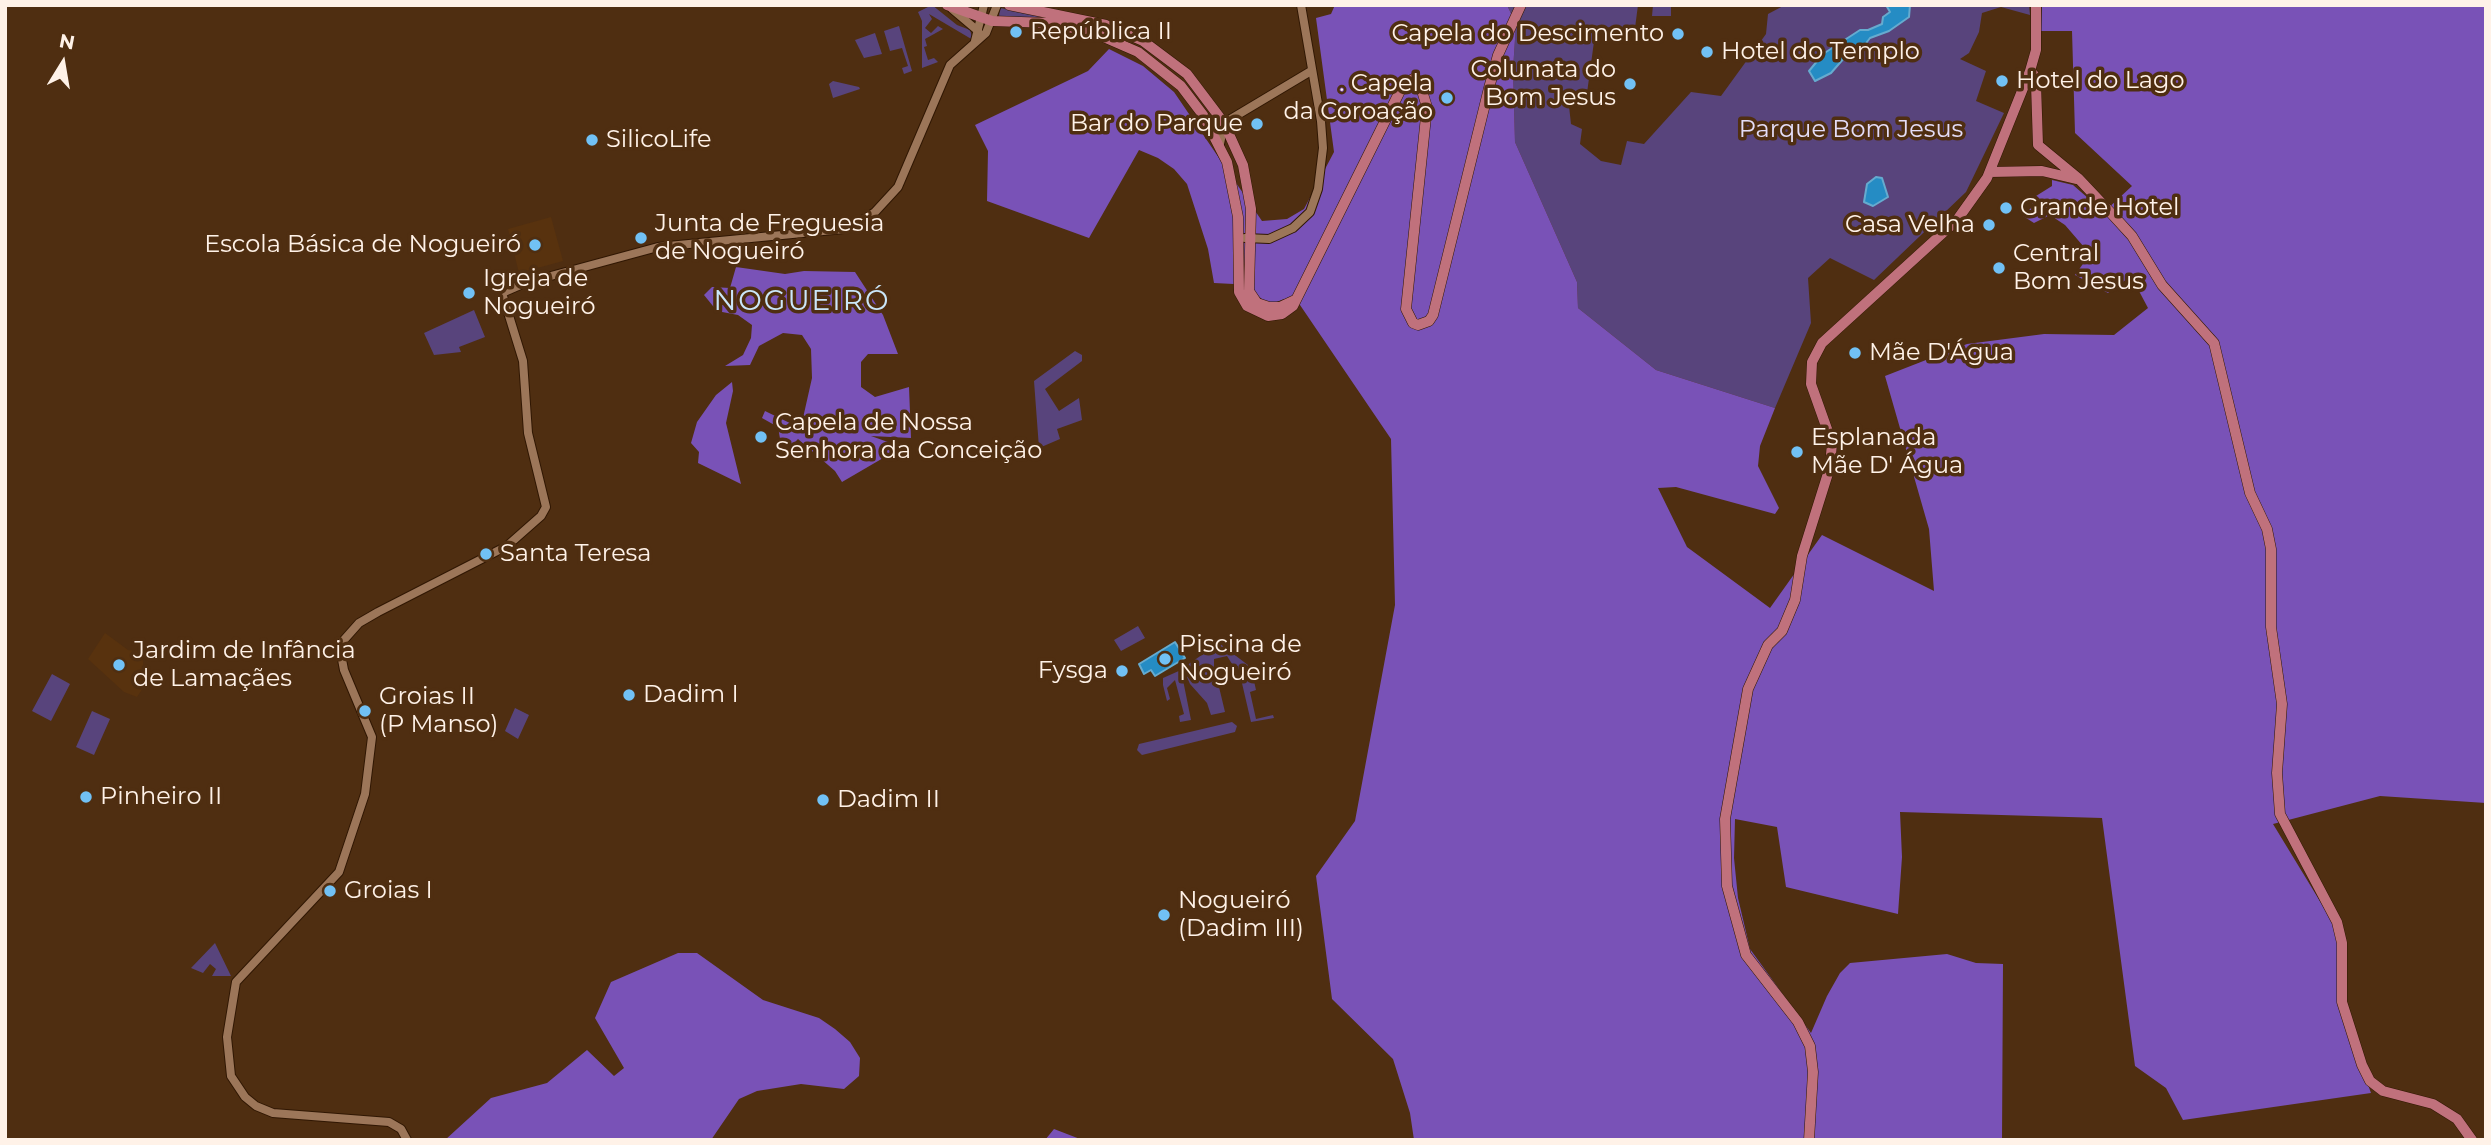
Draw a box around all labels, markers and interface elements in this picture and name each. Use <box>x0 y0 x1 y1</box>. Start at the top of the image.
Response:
place label: República II <box>1030 18 1172 46</box>
place label: Capela do Descimento <box>1391 20 1664 48</box>
marker: República II <box>1008 24 1024 40</box>
marker: Capela do Descimento <box>1670 26 1686 42</box>
north arrow <box>28 28 98 98</box>
text: N <box>57 29 77 55</box>
place label: Hotel do Templo <box>1721 38 1920 66</box>
marker: Hotel do Templo <box>1699 44 1715 60</box>
place label: Colunata do Bom Jesus <box>1470 56 1616 112</box>
place label: Hotel do Lago <box>2016 67 2184 95</box>
place label: . Capela da Coroação <box>1284 70 1433 126</box>
marker: Hotel do Lago <box>1994 73 2010 89</box>
marker: Colunata do Bom Jesus <box>1622 76 1638 92</box>
marker: . Capela da Coroação <box>1439 90 1455 106</box>
place label: Bar do Parque <box>1070 110 1243 138</box>
marker: Bar do Parque <box>1249 116 1265 132</box>
park label: Parque Bom Jesus <box>1739 116 1963 144</box>
place label: SilicoLife <box>606 126 711 154</box>
marker: SilicoLife <box>584 132 600 148</box>
place label: Grande Hotel <box>2020 194 2179 222</box>
marker: Grande Hotel <box>1998 200 2014 216</box>
place label: Junta de Freguesia de Nogueiró <box>655 210 884 266</box>
place label: Casa Velha <box>1845 211 1975 239</box>
marker: Casa Velha <box>1981 217 1997 233</box>
marker: Junta de Freguesia de Nogueiró <box>633 230 649 246</box>
place label: Escola Básica de Nogueiró <box>204 231 521 259</box>
marker: Escola Básica de Nogueiró <box>527 237 543 253</box>
place label: Central Bom Jesus <box>2013 240 2144 296</box>
marker: Central Bom Jesus <box>1991 260 2007 276</box>
place label: Igreja de Nogueiró <box>483 265 595 321</box>
marker: Igreja de Nogueiró <box>461 285 477 301</box>
district label: NOGUEIRÓ <box>715 285 889 319</box>
place label: Mãe D'Água <box>1869 339 2014 367</box>
marker: Mãe D'Água <box>1847 345 1863 361</box>
place label: Capela de Nossa Senhora da Conceição <box>775 409 1042 465</box>
place label: Esplanada Mãe D' Água <box>1811 424 1963 480</box>
marker: Capela de Nossa Senhora da Conceição <box>753 429 769 445</box>
marker: Esplanada Mãe D' Água <box>1789 444 1805 460</box>
place label: Santa Teresa <box>500 540 651 568</box>
marker: Santa Teresa <box>478 546 494 562</box>
place label: Piscina de Nogueiró <box>1179 631 1302 687</box>
place label: Jardim de Infância de Lamaçães <box>133 637 356 693</box>
marker: Piscina de Nogueiró <box>1157 651 1173 667</box>
marker: Jardim de Infância de Lamaçães <box>111 657 127 673</box>
place label: Fysga <box>1038 657 1108 685</box>
marker: Fysga <box>1114 663 1130 679</box>
place label: Dadim I <box>643 681 739 709</box>
place label: Groias II (P Manso) <box>379 683 498 739</box>
marker: Dadim I <box>621 687 637 703</box>
marker: Groias II (P Manso) <box>357 703 373 719</box>
place label: Pinheiro II <box>100 783 222 811</box>
place label: Dadim II <box>837 786 940 814</box>
marker: Pinheiro II <box>78 789 94 805</box>
marker: Dadim II <box>815 792 831 808</box>
place label: Groias I <box>344 877 433 905</box>
marker: Groias I <box>322 883 338 899</box>
place label: Nogueiró (Dadim III) <box>1178 887 1304 943</box>
marker: Nogueiró (Dadim III) <box>1156 907 1172 923</box>

